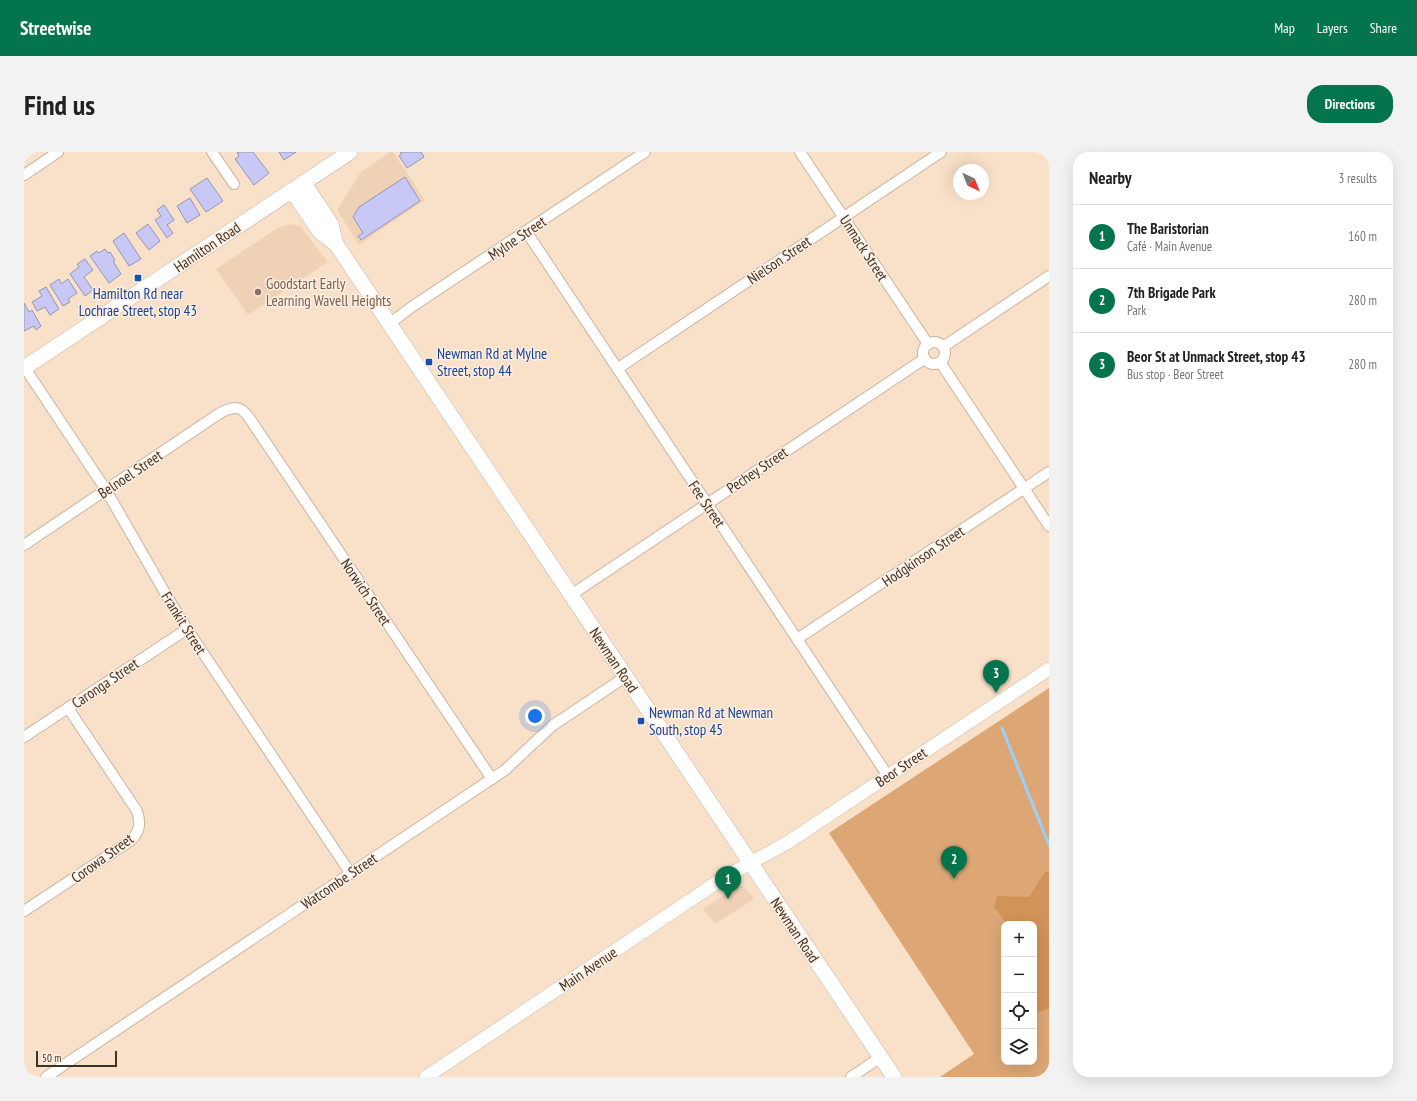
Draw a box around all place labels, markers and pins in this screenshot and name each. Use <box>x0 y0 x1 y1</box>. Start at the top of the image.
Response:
marker: Hamilton Rd near Lochrae Street, stop 43 <box>133 273 143 283</box>
place label: Goodstart Early Learning Wavell Heights <box>266 274 391 310</box>
place label: Hamilton Rd near Lochrae Street, stop 43 <box>79 284 197 320</box>
marker: Goodstart Early Learning Wavell Heights <box>253 287 263 297</box>
place label: Newman Rd at Mylne Street, stop 44 <box>437 344 547 380</box>
marker: Newman Rd at Mylne Street, stop 44 <box>424 357 434 367</box>
pin: 3 <box>983 660 1009 693</box>
place label: Newman Rd at Newman South, stop 45 <box>649 703 773 739</box>
marker: Newman Rd at Newman South, stop 45 <box>636 716 646 726</box>
pin: 2 <box>941 846 967 879</box>
pin: 1 <box>715 866 741 899</box>

